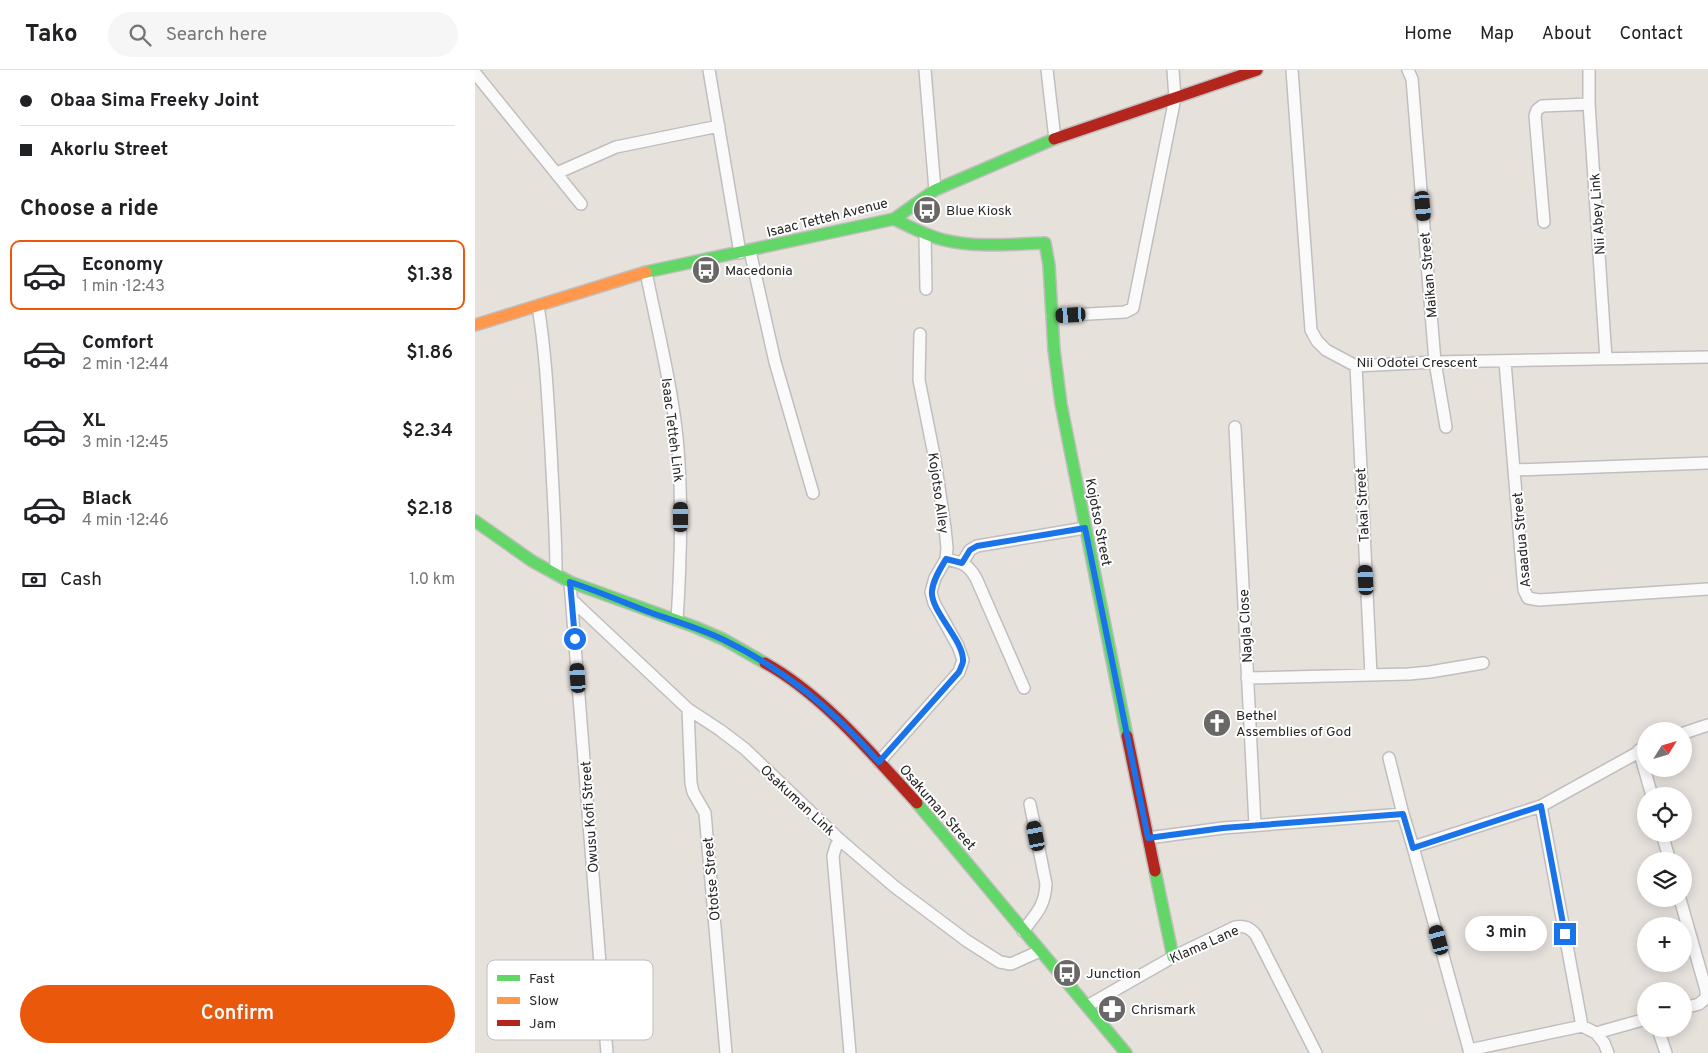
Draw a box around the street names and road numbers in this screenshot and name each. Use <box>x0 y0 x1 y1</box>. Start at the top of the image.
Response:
street label: Nii Abey Link <box>1587 172 1610 255</box>
street label: Isaac Tetteh Avenue <box>765 195 890 242</box>
street label: Maikan Street <box>1417 231 1442 319</box>
street label: Nii Odotei Crescent <box>1356 355 1478 372</box>
street label: Isaac Tetteh Link <box>657 377 686 483</box>
street label: Kojotso Alley <box>923 452 952 535</box>
street label: Takai Street <box>1353 467 1374 543</box>
street label: Kojotso Street <box>1081 477 1114 568</box>
street label: Asaadua Street <box>1510 491 1535 588</box>
street label: Nagla Close <box>1236 589 1257 663</box>
street label: Owusu Kofi Street <box>578 760 603 873</box>
street label: Osakuman Link <box>756 762 838 840</box>
street label: Osakuman Street <box>895 762 979 854</box>
street label: Ototse Street <box>700 836 725 921</box>
street label: Klama Lane <box>1167 923 1242 968</box>

